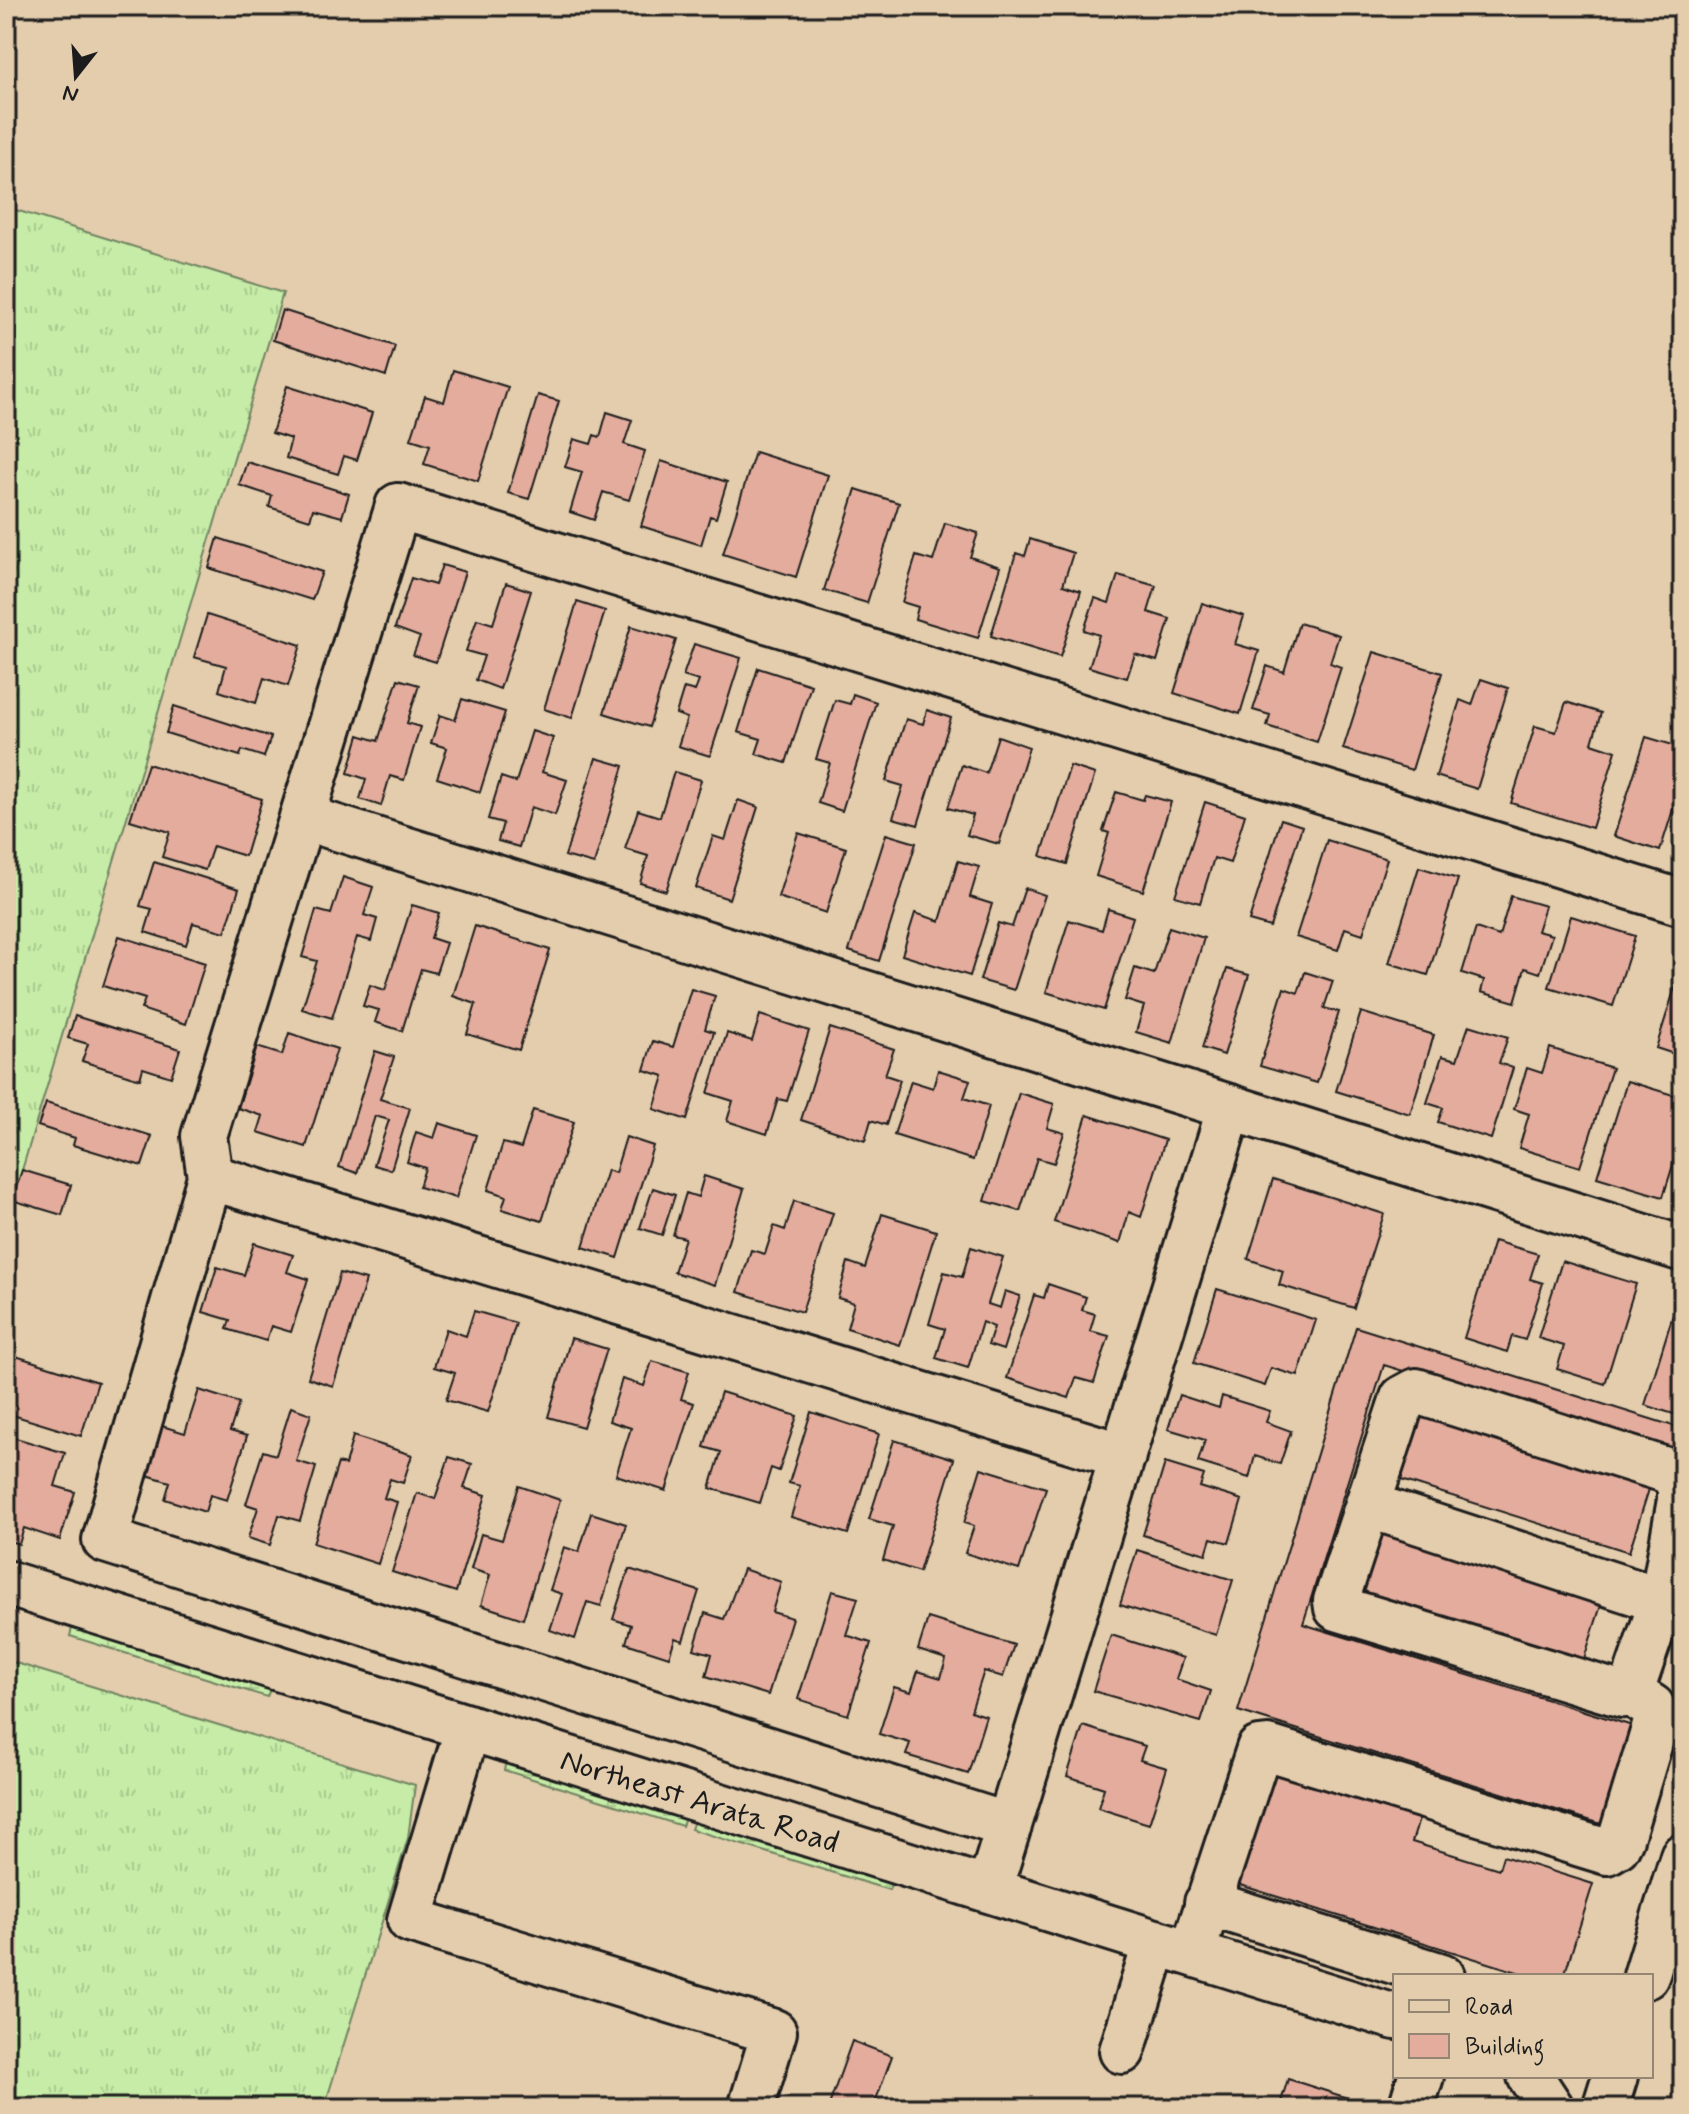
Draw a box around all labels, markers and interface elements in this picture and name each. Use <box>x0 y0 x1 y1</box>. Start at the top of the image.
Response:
north arrow <box>36 36 116 116</box>
text: N <box>60 78 82 109</box>
street label: Northeast Arata Road <box>555 1740 844 1864</box>
legend <box>1393 1974 1653 2078</box>
text: Road <box>1465 1992 1513 2023</box>
text: Building <box>1465 2032 1545 2066</box>

